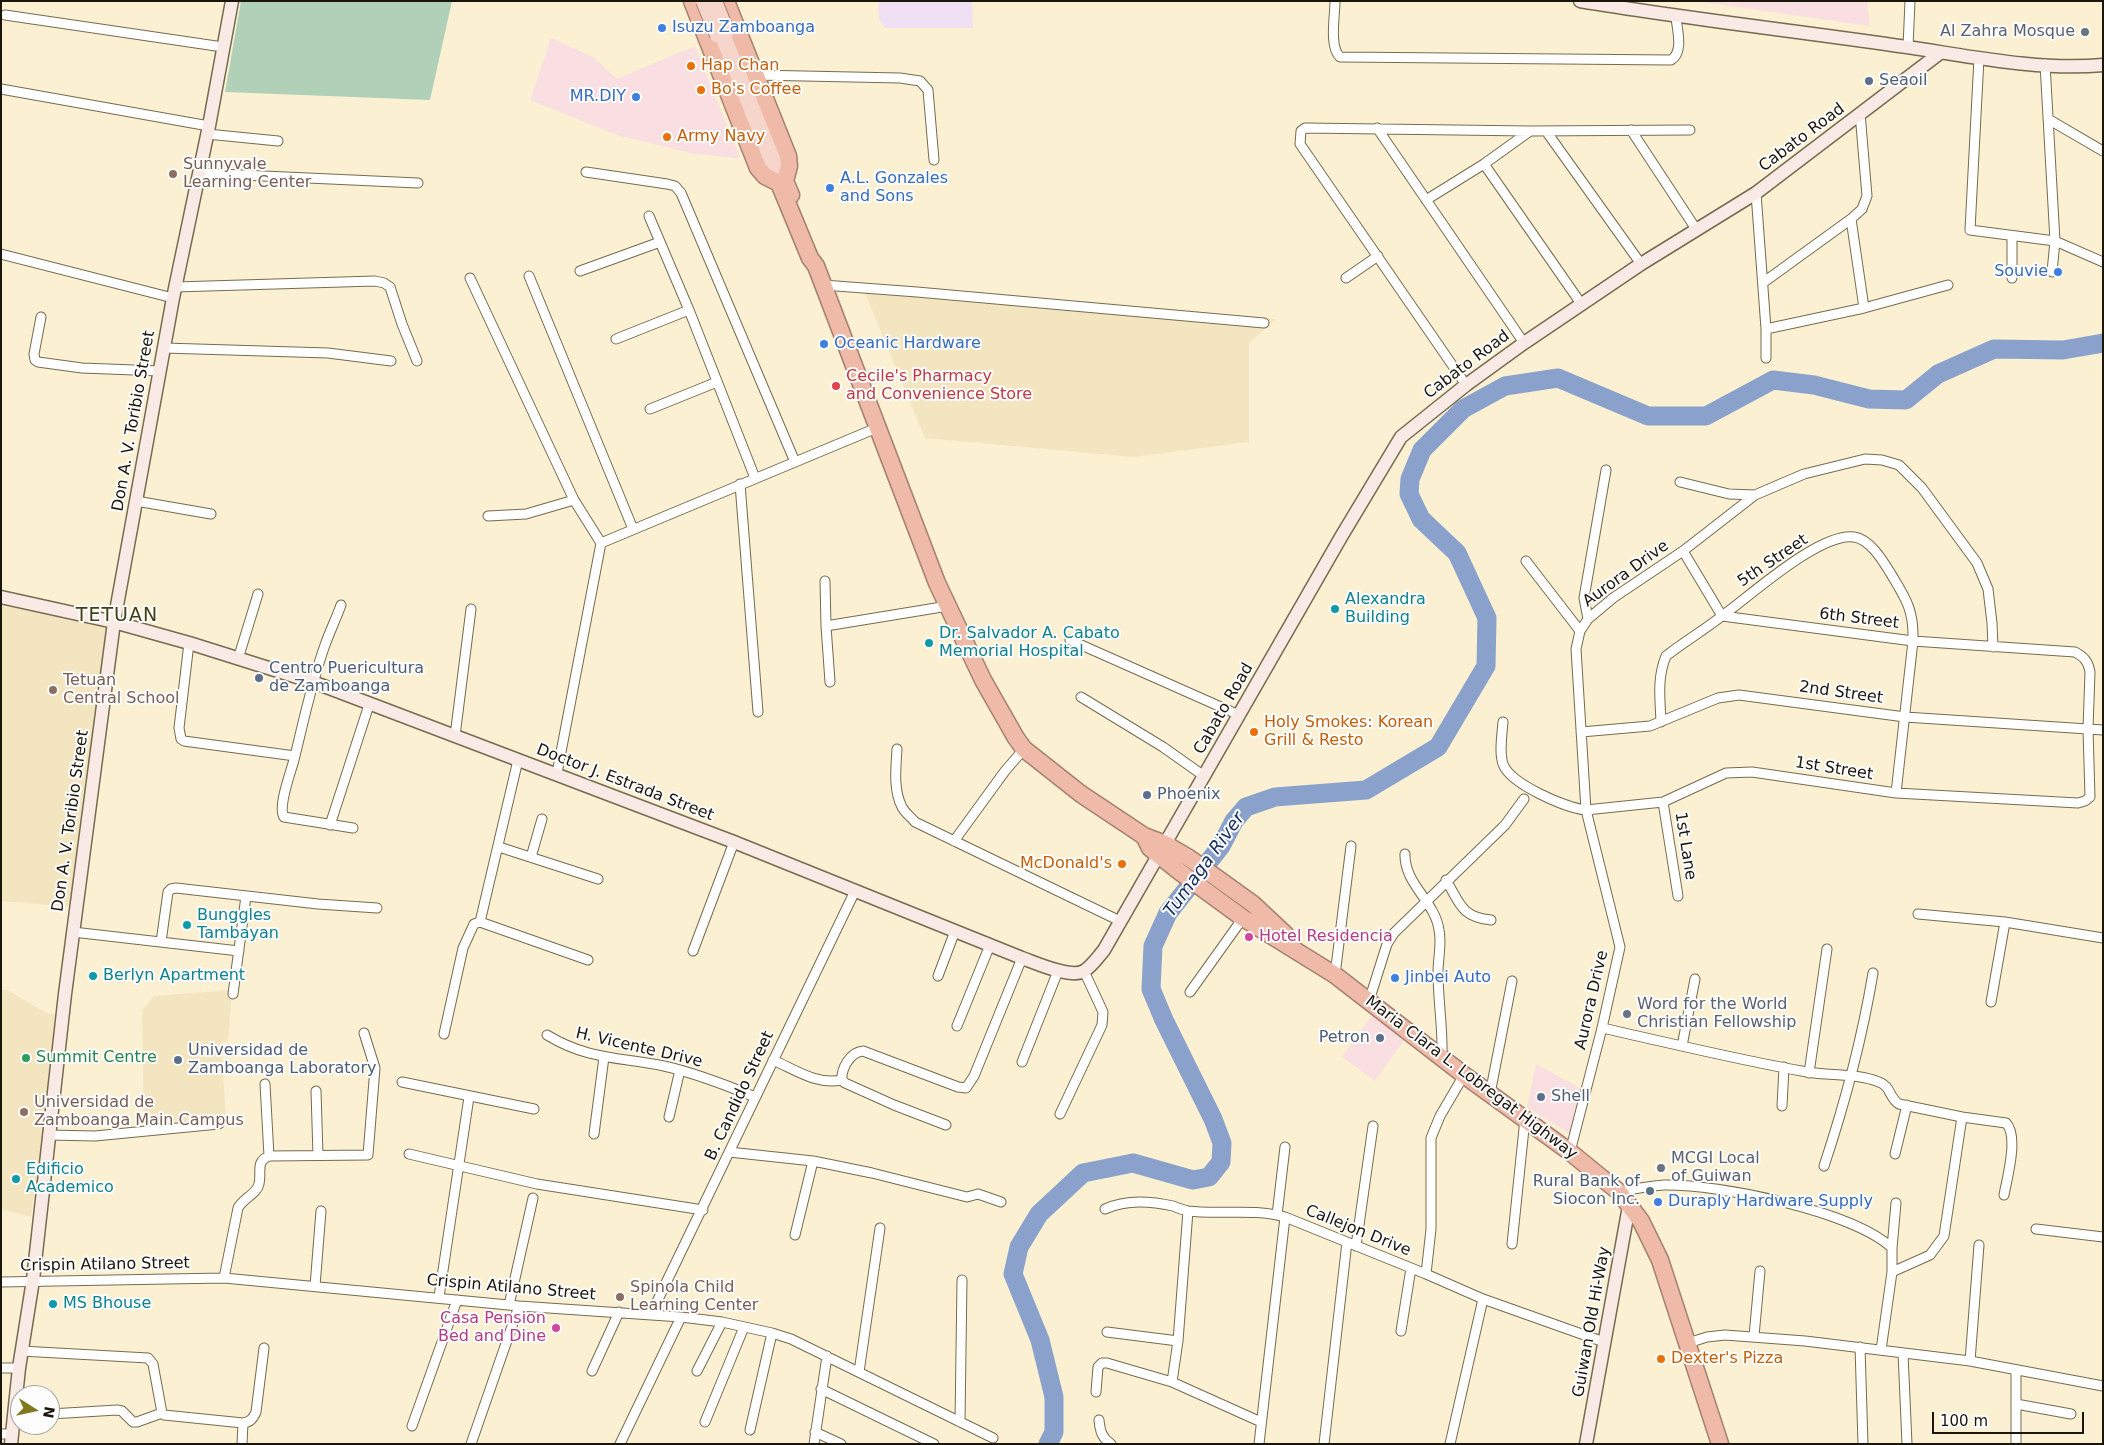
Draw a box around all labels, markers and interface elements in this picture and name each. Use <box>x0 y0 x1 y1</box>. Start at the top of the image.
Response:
place label: Isuzu Zamboanga <box>672 18 815 38</box>
marker: Isuzu Zamboanga <box>656 22 668 34</box>
place label: Al Zahra Mosque <box>1940 22 2075 42</box>
marker: Al Zahra Mosque <box>2079 26 2091 38</box>
place label: Hap Chan <box>701 56 779 76</box>
marker: Hap Chan <box>685 60 697 72</box>
place label: Seaoil <box>1879 71 1927 91</box>
marker: Seaoil <box>1863 75 1875 87</box>
place label: Bo's Coffee <box>711 80 801 100</box>
marker: Bo's Coffee <box>695 84 707 96</box>
place label: MR.DIY <box>570 87 626 107</box>
marker: MR.DIY <box>630 91 642 103</box>
street label: Cabato Road <box>1755 100 1849 176</box>
place label: Army Navy <box>677 127 765 147</box>
marker: Army Navy <box>661 131 673 143</box>
place label: Sunnyvale Learning Center <box>183 155 311 193</box>
marker: Sunnyvale Learning Center <box>167 168 179 180</box>
place label: A.L. Gonzales and Sons <box>840 169 948 207</box>
marker: A.L. Gonzales and Sons <box>824 182 836 194</box>
place label: Souvie <box>1994 262 2048 282</box>
marker: Souvie <box>2052 266 2064 278</box>
street label: Cabato Road <box>1420 327 1514 403</box>
street label: Don A. V. Toribio Street <box>109 329 159 513</box>
place label: Oceanic Hardware <box>834 334 981 354</box>
marker: Oceanic Hardware <box>818 338 830 350</box>
place label: Cecile's Pharmacy and Convenience Store <box>846 367 1032 405</box>
marker: Cecile's Pharmacy and Convenience Store <box>830 380 842 392</box>
street label: 5th Street <box>1734 531 1812 591</box>
street label: Aurora Drive <box>1579 536 1673 612</box>
place label: Alexandra Building <box>1345 590 1426 628</box>
marker: Alexandra Building <box>1329 603 1341 615</box>
district label: TETUAN <box>75 605 159 627</box>
street label: 6th Street <box>1818 605 1900 633</box>
place label: Dr. Salvador A. Cabato Memorial Hospital <box>939 624 1120 662</box>
marker: Dr. Salvador A. Cabato Memorial Hospital <box>923 637 935 649</box>
place label: Centro Puericultura de Zamboanga <box>269 659 424 697</box>
street label: Cabato Road <box>1190 660 1258 758</box>
place label: Tetuan Central School <box>63 671 179 709</box>
marker: Centro Puericultura de Zamboanga <box>253 672 265 684</box>
street label: 2nd Street <box>1798 678 1884 708</box>
marker: Tetuan Central School <box>47 684 59 696</box>
place label: Holy Smokes: Korean Grill & Resto <box>1264 713 1433 751</box>
marker: Holy Smokes: Korean Grill & Resto <box>1248 726 1260 738</box>
street label: Don A. V. Toribio Street <box>49 729 93 913</box>
street label: Doctor J. Estrada Street <box>534 740 716 826</box>
street label: 1st Street <box>1794 753 1874 785</box>
place label: Phoenix <box>1157 785 1220 805</box>
marker: Phoenix <box>1141 789 1153 801</box>
water label: Tumaga River <box>1160 809 1250 921</box>
street label: 1st Lane <box>1670 811 1700 881</box>
place label: McDonald's <box>1020 854 1112 874</box>
marker: McDonald's <box>1116 858 1128 870</box>
place label: Bunggles Tambayan <box>197 906 279 944</box>
marker: Bunggles Tambayan <box>181 919 193 931</box>
place label: Hotel Residencia <box>1259 927 1393 947</box>
marker: Hotel Residencia <box>1243 931 1255 943</box>
street label: Aurora Drive <box>1571 949 1613 1051</box>
place label: Berlyn Apartment <box>103 966 245 986</box>
place label: Jinbei Auto <box>1405 968 1491 988</box>
marker: Berlyn Apartment <box>87 970 99 982</box>
marker: Jinbei Auto <box>1389 972 1401 984</box>
street label: Maria Clara L. Lobregat Highway <box>1361 992 1581 1164</box>
place label: Word for the World Christian Fellowship <box>1637 995 1796 1033</box>
marker: Word for the World Christian Fellowship <box>1621 1008 1633 1020</box>
street label: H. Vicente Drive <box>574 1024 704 1072</box>
street label: B. Candido Street <box>702 1028 778 1164</box>
place label: Petron <box>1319 1028 1370 1048</box>
marker: Petron <box>1374 1032 1386 1044</box>
place label: Universidad de Zamboanga Laboratory <box>188 1041 376 1079</box>
place label: Summit Centre <box>36 1048 157 1068</box>
marker: Summit Centre <box>20 1052 32 1064</box>
marker: Universidad de Zamboanga Laboratory <box>172 1054 184 1066</box>
place label: Shell <box>1551 1087 1590 1107</box>
marker: Shell <box>1535 1091 1547 1103</box>
place label: Universidad de Zamboanga Main Campus <box>34 1093 244 1131</box>
marker: Universidad de Zamboanga Main Campus <box>18 1106 30 1118</box>
place label: MCGI Local of Guiwan <box>1671 1149 1760 1187</box>
place label: Edificio Academico <box>26 1160 114 1198</box>
marker: MCGI Local of Guiwan <box>1655 1162 1667 1174</box>
place label: Rural Bank of Siocon Inc. <box>1533 1172 1640 1210</box>
marker: Edificio Academico <box>10 1173 22 1185</box>
marker: Rural Bank of Siocon Inc. <box>1644 1185 1656 1197</box>
place label: Duraply Hardware Supply <box>1668 1192 1873 1212</box>
marker: Duraply Hardware Supply <box>1652 1196 1664 1208</box>
street label: Callejon Drive <box>1303 1201 1413 1261</box>
street label: Guiwan Old Hi-Way <box>1569 1245 1615 1399</box>
street label: Crispin Atilano Street <box>20 1254 190 1276</box>
street label: Crispin Atilano Street <box>426 1271 596 1305</box>
place label: Spinola Child Learning Center <box>630 1278 758 1316</box>
marker: Spinola Child Learning Center <box>614 1291 626 1303</box>
place label: MS Bhouse <box>63 1294 151 1314</box>
marker: MS Bhouse <box>47 1298 59 1310</box>
place label: Casa Pension Bed and Dine <box>438 1309 546 1347</box>
marker: Casa Pension Bed and Dine <box>550 1322 562 1334</box>
place label: Dexter's Pizza <box>1671 1349 1783 1369</box>
marker: Dexter's Pizza <box>1655 1353 1667 1365</box>
north arrow <box>10 1385 60 1435</box>
scale bar <box>1934 1402 2086 1434</box>
text: N <box>40 1405 58 1420</box>
text: 100 m <box>1940 1412 1988 1430</box>

